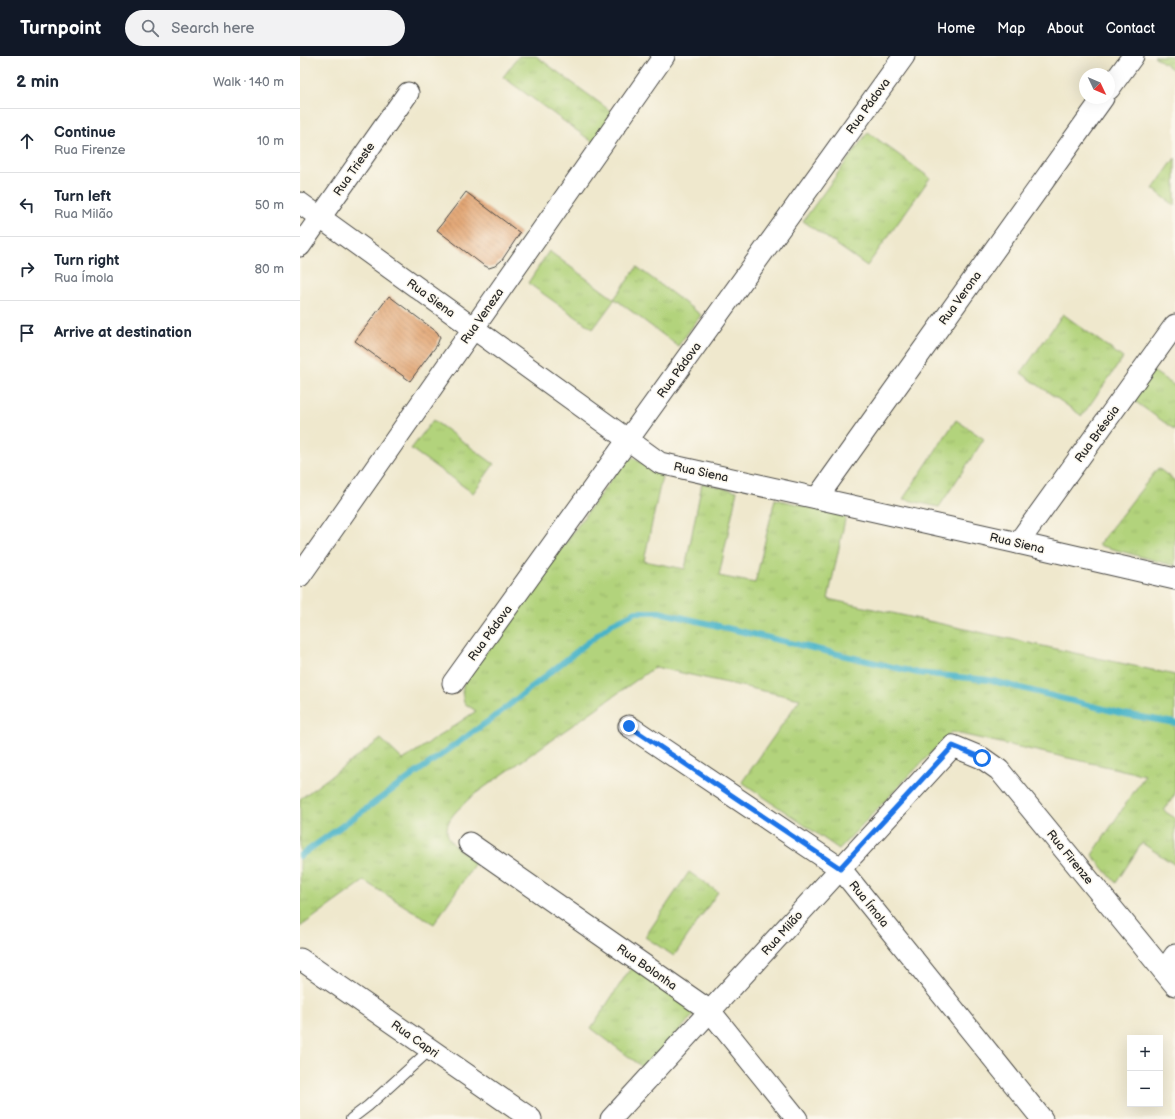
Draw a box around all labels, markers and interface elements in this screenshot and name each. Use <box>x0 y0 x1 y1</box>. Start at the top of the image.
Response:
search box <box>125 10 405 46</box>
text: Turnpoint <box>20 17 101 40</box>
icon: search <box>139 17 161 39</box>
text: Search here <box>171 19 254 38</box>
text: Home <box>937 20 975 37</box>
text: Map <box>997 20 1025 37</box>
text: About <box>1047 20 1084 37</box>
text: Contact <box>1106 20 1155 37</box>
north arrow <box>1079 68 1115 104</box>
text: 2 min <box>16 72 59 92</box>
text: Walk · 140 m <box>213 74 284 90</box>
street label: Rua Pádova <box>843 75 894 137</box>
text: Continue <box>54 123 116 142</box>
icon: ahead <box>16 130 38 152</box>
text: 10 m <box>257 133 284 149</box>
street label: Rua Trieste <box>330 140 378 199</box>
text: Rua Firenze <box>54 142 125 158</box>
text: Turn left <box>54 187 111 206</box>
icon: left <box>16 194 38 216</box>
text: 50 m <box>255 197 284 213</box>
text: Rua Milão <box>54 206 113 222</box>
text: Turn right <box>54 251 119 270</box>
icon: right <box>16 258 38 280</box>
text: 80 m <box>255 261 284 277</box>
street label: Rua Verona <box>936 268 985 328</box>
text: Rua Ímola <box>54 270 114 286</box>
street label: Rua Siena <box>404 276 458 321</box>
street label: Rua Veneza <box>458 285 507 347</box>
icon: arrive <box>16 322 38 344</box>
text: Arrive at destination <box>54 323 192 342</box>
street label: Rua Pádova <box>654 339 705 401</box>
street label: Rua Bréscia <box>1072 403 1123 466</box>
street label: Rua Siena <box>672 459 730 486</box>
street label: Rua Siena <box>988 530 1046 557</box>
street label: Rua Pádova <box>465 602 516 664</box>
route end <box>620 717 638 735</box>
route start <box>973 749 991 767</box>
street label: Rua Firenze <box>1043 827 1096 888</box>
street label: Rua Ímola <box>845 877 893 931</box>
street label: Rua Milão <box>759 908 806 959</box>
street label: Rua Bolonha <box>614 941 680 994</box>
street label: Rua Capri <box>388 1018 442 1061</box>
map controls <box>1127 1035 1163 1107</box>
button: + <box>1127 1035 1163 1071</box>
button: − <box>1127 1071 1163 1107</box>

